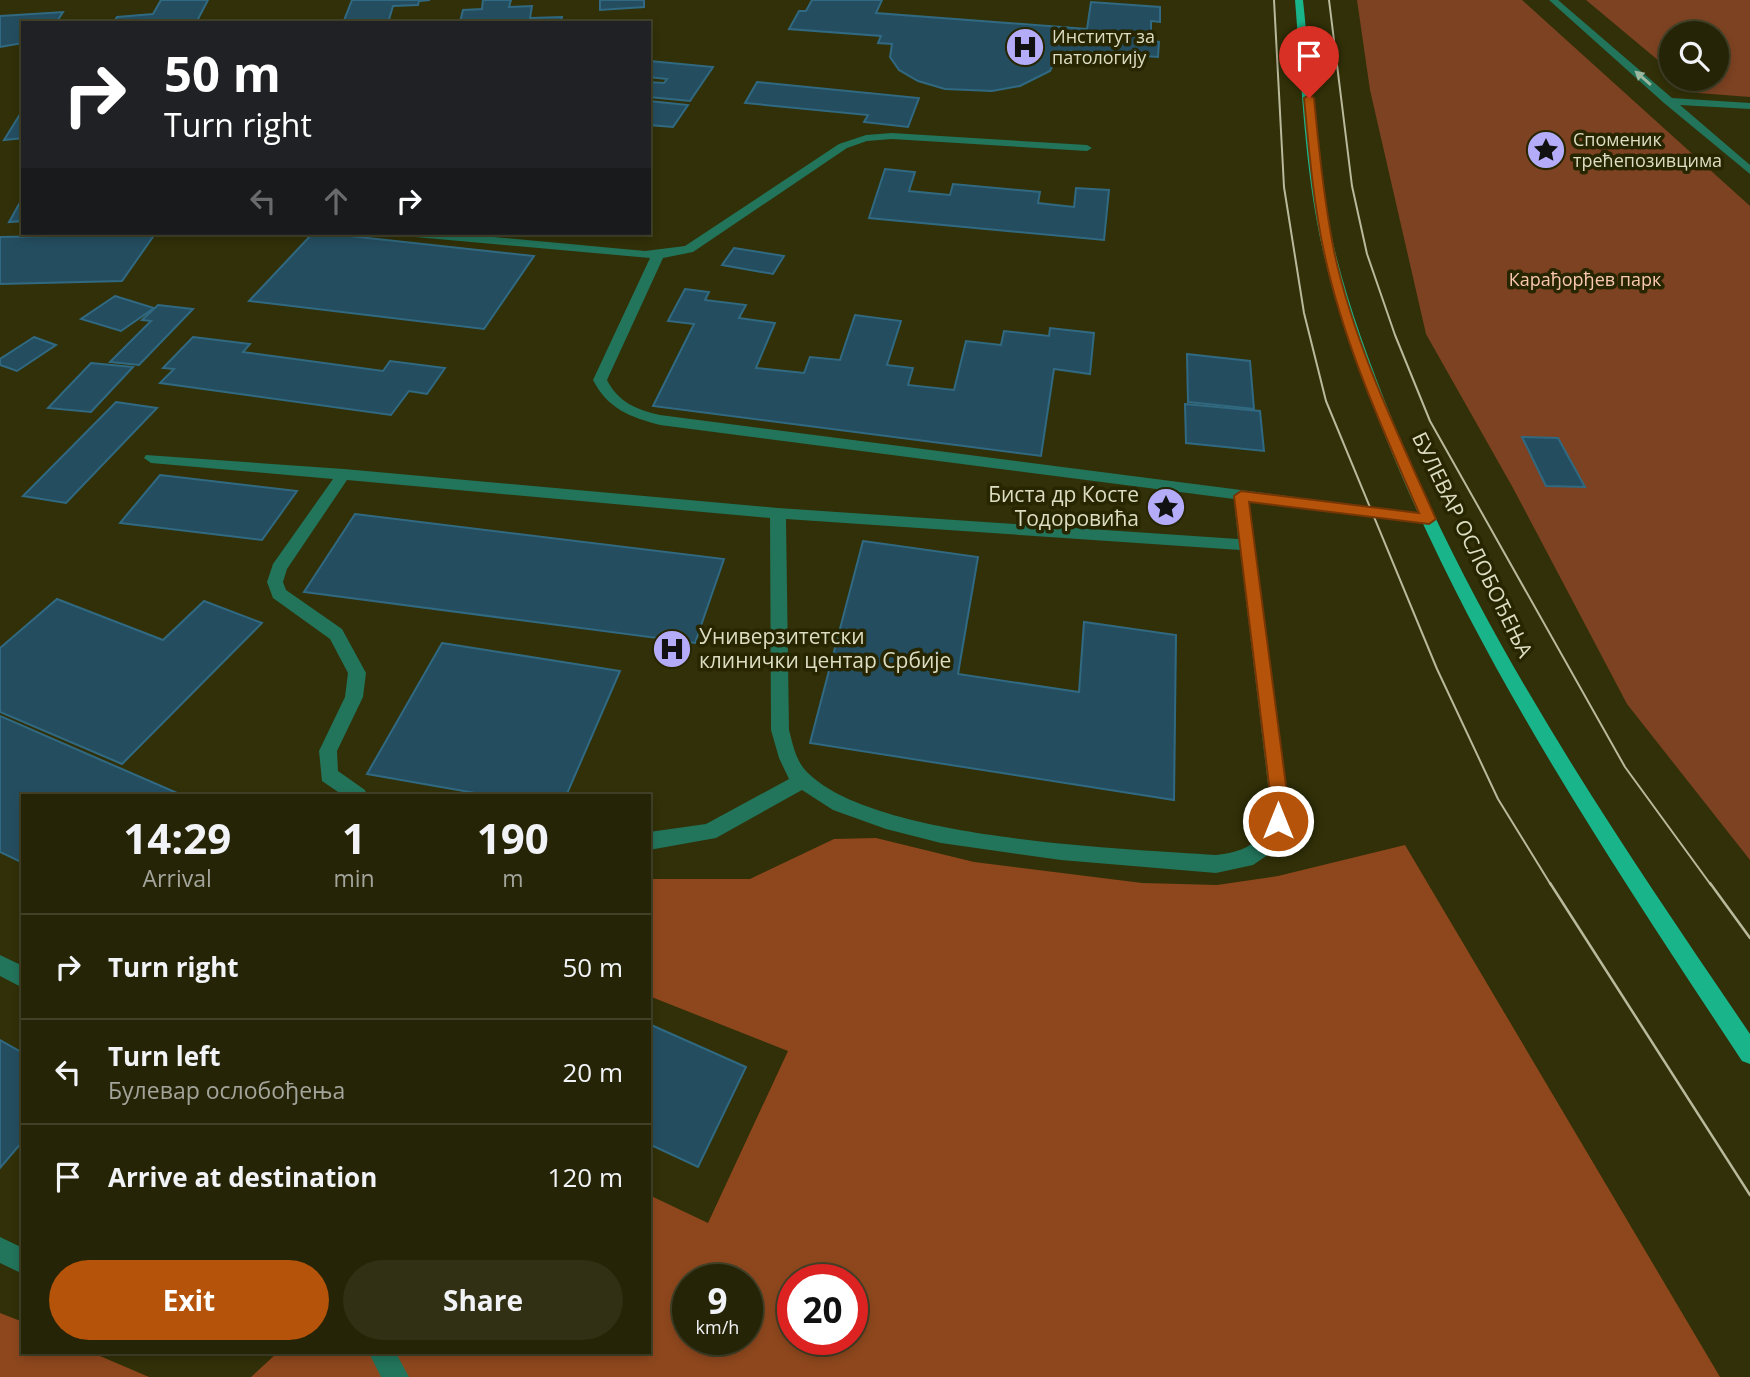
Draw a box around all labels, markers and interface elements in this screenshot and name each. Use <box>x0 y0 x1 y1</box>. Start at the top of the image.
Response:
map controls <box>1659 21 1729 91</box>
button: search <box>1659 21 1729 91</box>
place label: Институт за патологију <box>1052 24 1155 69</box>
hospital icon: Институт за патологију <box>1004 26 1046 68</box>
pin <box>1279 26 1339 98</box>
icon: arrive <box>1290 37 1328 75</box>
text: 50 m <box>164 40 281 106</box>
icon: right <box>49 49 140 140</box>
one-way arrow <box>1635 71 1652 87</box>
text: Turn right <box>164 103 312 146</box>
place label: Споменик трећепозивцима <box>1573 127 1722 172</box>
place icon: Споменик трећепозивцима <box>1525 129 1567 171</box>
icon: left <box>244 182 282 220</box>
icon: ahead <box>317 182 355 220</box>
icon: right <box>390 182 428 220</box>
park label: Карађорђев парк <box>1509 267 1662 291</box>
street label: БУЛЕВАР ОСЛОБОЂЕЊА <box>1406 427 1540 663</box>
place label: Биста др Косте Тодоровића <box>988 480 1139 532</box>
place icon: Биста др Косте Тодоровића <box>1145 486 1187 528</box>
place label: Универзитетски клинички центар Србије <box>699 622 951 674</box>
hospital icon: Универзитетски клинички центар Србије <box>651 628 693 670</box>
position arrow <box>1241 784 1315 858</box>
text: 14:29 <box>123 809 231 866</box>
text: 1 <box>342 809 366 866</box>
text: 190 <box>477 809 549 866</box>
text: Arrival <box>143 862 212 894</box>
text: min <box>333 862 375 894</box>
text: m <box>502 862 523 894</box>
icon: right <box>49 948 87 986</box>
text: Turn right <box>108 949 239 985</box>
text: 50 m <box>562 949 623 985</box>
text: Turn left <box>108 1038 220 1074</box>
icon: left <box>49 1053 87 1091</box>
text: 20 m <box>562 1054 623 1090</box>
text: Булевар ослобођења <box>108 1074 345 1106</box>
icon: arrive <box>49 1158 87 1196</box>
text: Arrive at destination <box>108 1159 377 1195</box>
text: 120 m <box>548 1159 623 1195</box>
button: Exit <box>49 1260 329 1340</box>
button: Share <box>343 1260 623 1340</box>
speed limit sign: 20 <box>777 1264 868 1355</box>
text: 9 <box>707 1277 728 1324</box>
text: km/h <box>696 1315 739 1339</box>

